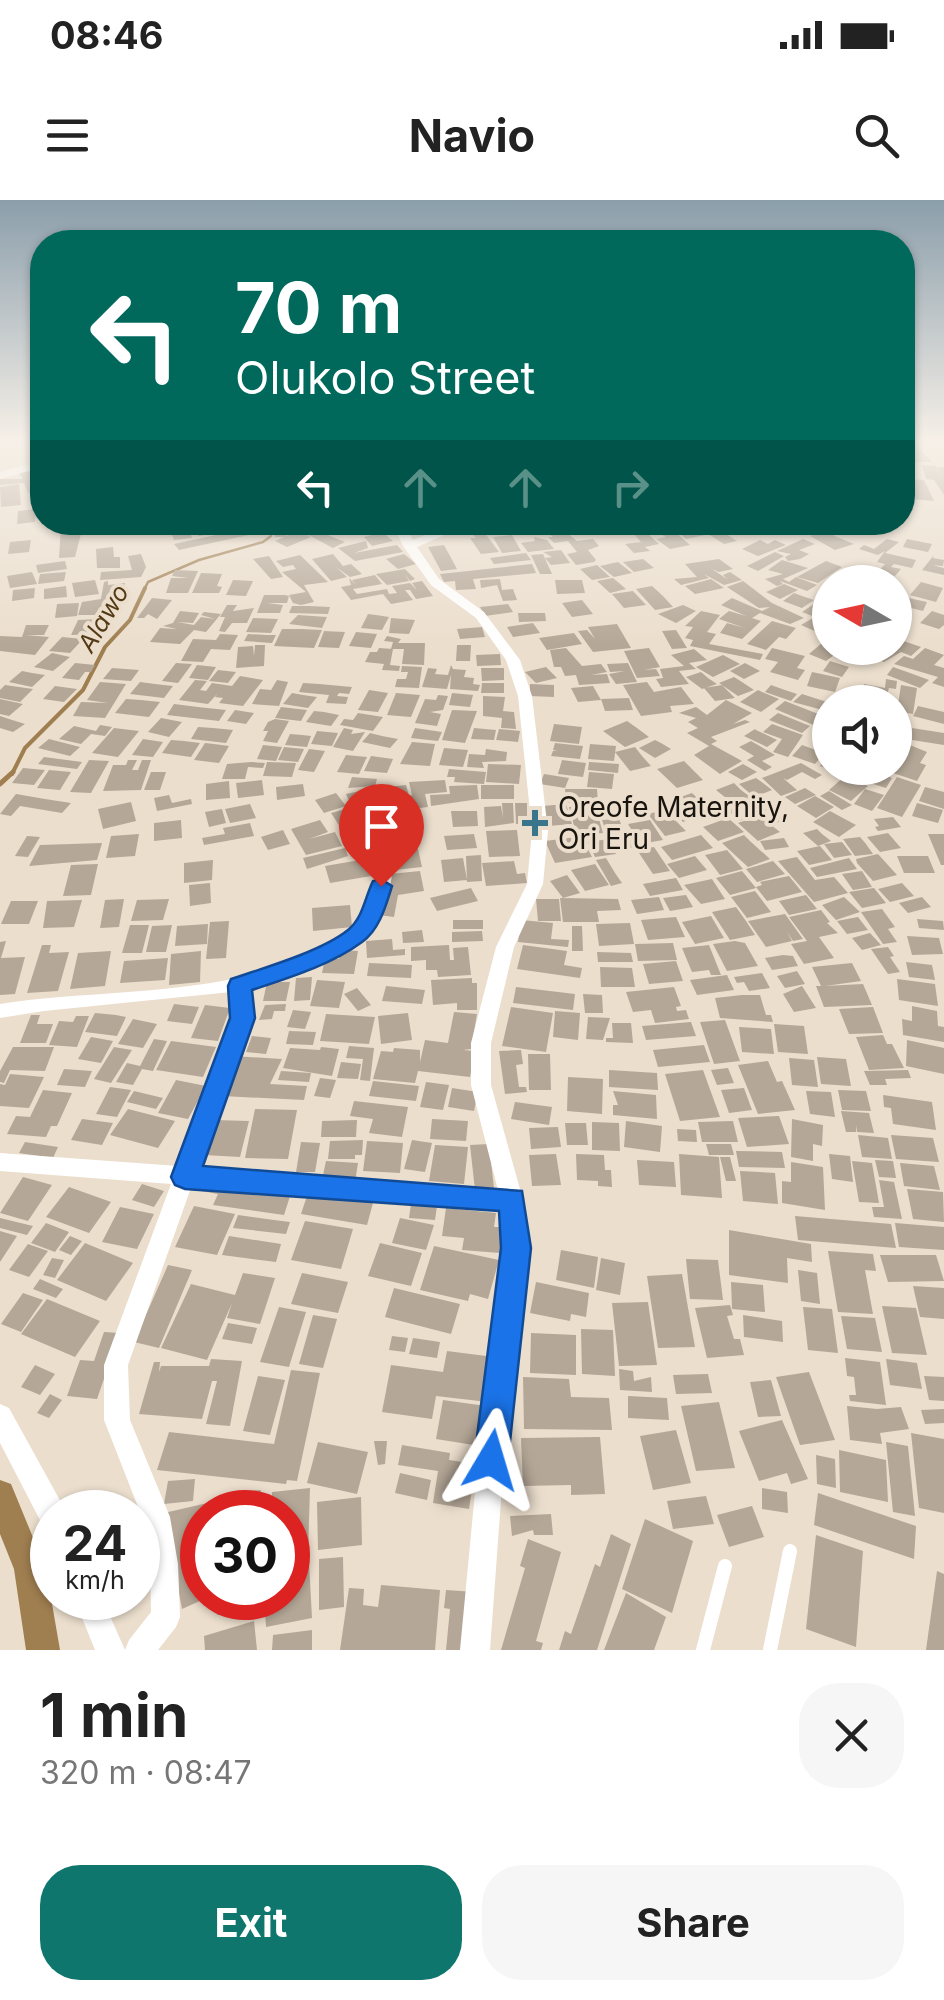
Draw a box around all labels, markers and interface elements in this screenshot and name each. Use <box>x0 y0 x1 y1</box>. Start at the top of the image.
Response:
text: 08:46 <box>50 12 163 58</box>
icon: menu <box>40 108 95 163</box>
text: Navio <box>409 108 535 163</box>
icon: search <box>849 108 904 163</box>
text: 70 m <box>235 265 402 350</box>
icon: left <box>70 270 200 400</box>
text: Olukolo Street <box>235 350 535 405</box>
icon: left <box>288 460 343 515</box>
icon: ahead <box>393 460 448 515</box>
icon: ahead <box>498 460 553 515</box>
icon: right <box>603 460 658 515</box>
north arrow <box>812 565 912 665</box>
map controls <box>812 565 912 785</box>
water label: Alawo <box>71 579 135 658</box>
button: sound <box>812 685 912 785</box>
pin <box>339 784 424 887</box>
place label: Oreofe Maternity, Ori Eru <box>558 790 789 856</box>
icon: arrive <box>354 799 409 854</box>
marker: Oreofe Maternity, Ori Eru <box>522 810 548 836</box>
position arrow <box>439 1408 543 1512</box>
speed limit sign: 30 <box>180 1490 310 1620</box>
text: 24 <box>63 1513 127 1573</box>
text: km/h <box>65 1565 125 1595</box>
text: 1 min <box>40 1679 188 1751</box>
button: close <box>799 1683 904 1788</box>
text: 320 m · 08:47 <box>40 1753 252 1792</box>
button: Exit <box>40 1865 462 1980</box>
button: Share <box>482 1865 904 1980</box>

